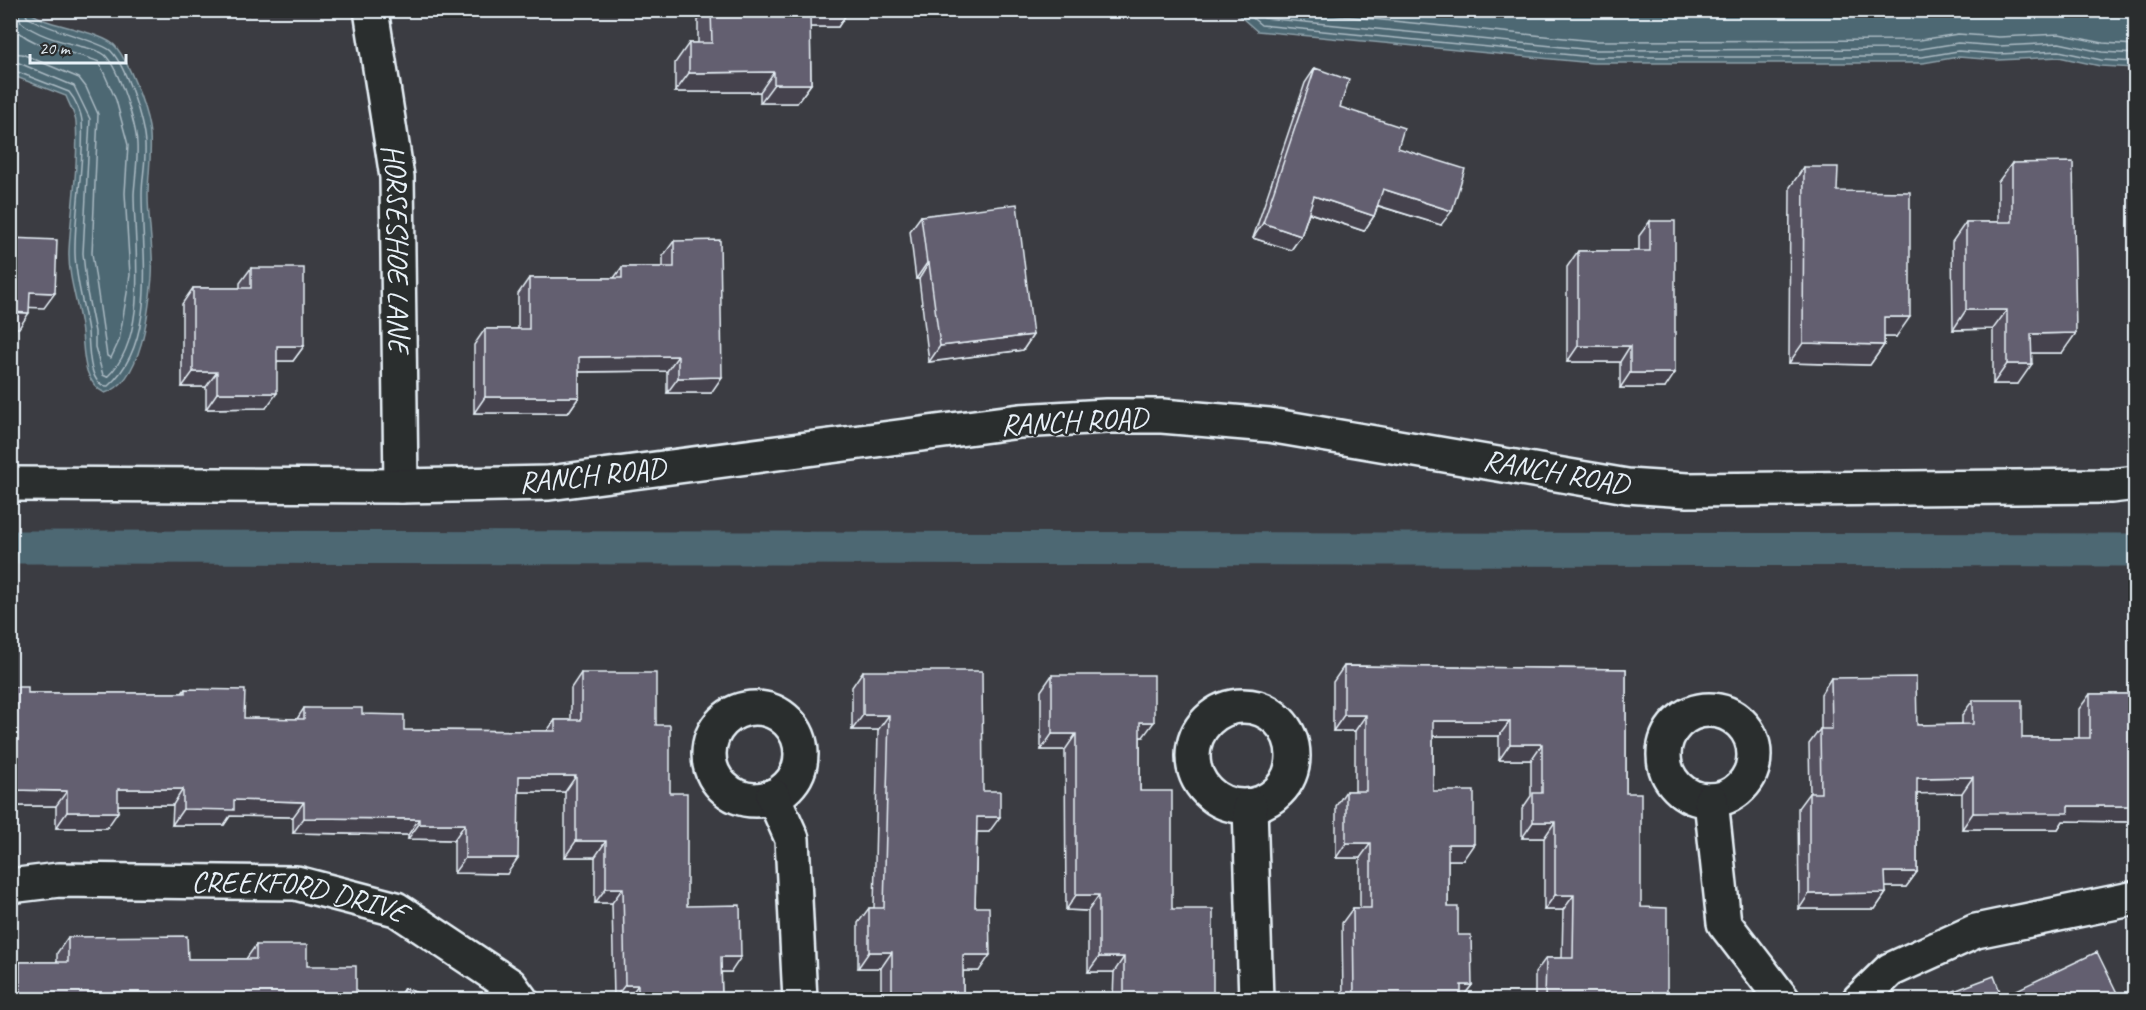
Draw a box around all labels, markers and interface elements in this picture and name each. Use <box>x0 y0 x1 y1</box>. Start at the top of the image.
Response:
scale bar <box>30 27 126 65</box>
text: 20 m <box>39 37 72 59</box>
street label: HORSESHOE LANE <box>373 141 418 356</box>
street label: RANCH ROAD <box>1000 398 1151 444</box>
street label: RANCH ROAD <box>1480 441 1634 504</box>
street label: RANCH ROAD <box>517 448 670 502</box>
street label: CREEKFORD DRIVE <box>191 863 418 933</box>

